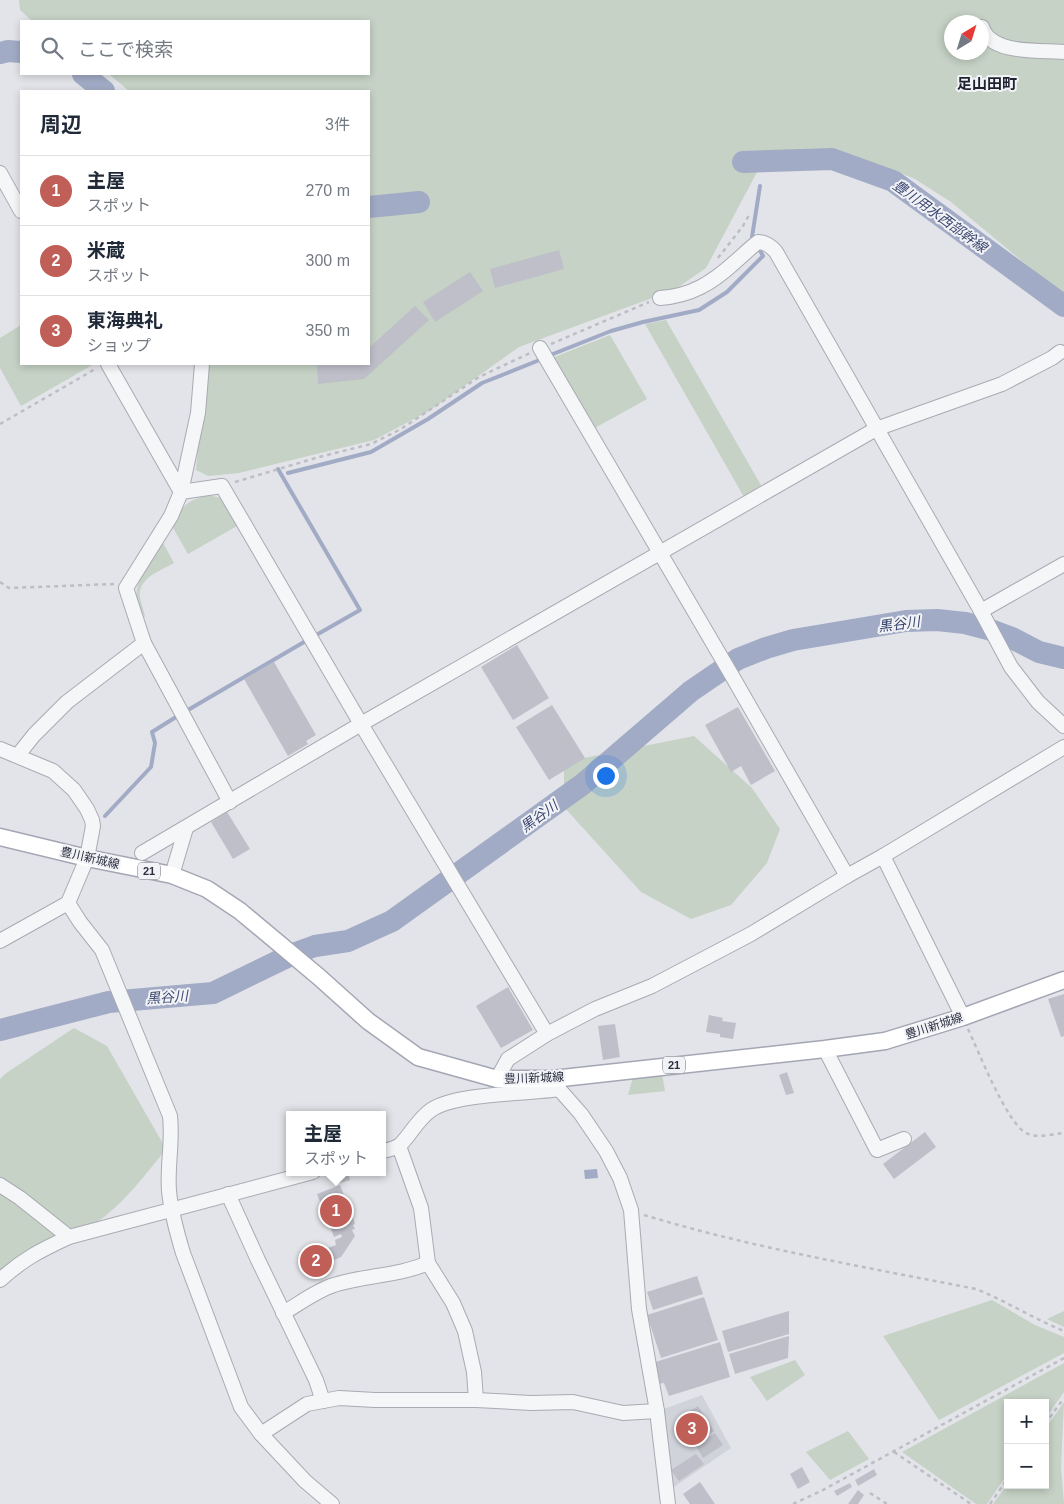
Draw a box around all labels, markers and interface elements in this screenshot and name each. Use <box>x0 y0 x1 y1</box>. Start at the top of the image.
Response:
north arrow <box>944 15 989 60</box>
search box <box>20 20 370 75</box>
icon: search <box>38 34 66 62</box>
text: ここで検索 <box>78 39 173 60</box>
district label: 足山田町 <box>957 75 1017 92</box>
text: 周辺 <box>40 113 82 136</box>
text: 3件 <box>325 116 350 133</box>
text: 主屋 <box>87 170 125 191</box>
water label: 豊川用水西部幹線 <box>890 177 992 257</box>
text: 1 <box>52 182 60 199</box>
text: 270 m <box>306 182 350 199</box>
text: スポット <box>87 197 151 214</box>
text: 米蔵 <box>87 240 125 261</box>
text: 2 <box>52 252 60 269</box>
text: 300 m <box>306 252 350 269</box>
text: スポット <box>87 267 151 284</box>
text: 東海典礼 <box>87 310 163 331</box>
text: 3 <box>52 322 60 339</box>
text: 350 m <box>306 322 350 339</box>
text: ショップ <box>87 337 151 354</box>
water label: 黒谷川 <box>877 613 923 634</box>
your location <box>593 763 619 789</box>
water label: 黒谷川 <box>517 796 562 835</box>
street label: 豊川新城線 <box>59 844 121 872</box>
road number: 21 <box>138 862 160 879</box>
water label: 黒谷川 <box>145 987 191 1006</box>
street label: 豊川新城線 <box>903 1010 965 1042</box>
road number: 21 <box>663 1056 685 1074</box>
street label: 豊川新城線 <box>504 1070 564 1086</box>
popup <box>286 1111 386 1176</box>
text: 主屋 <box>304 1123 342 1144</box>
text: スポット <box>304 1150 368 1167</box>
pin: 1 <box>320 1192 352 1230</box>
pin: 2 <box>300 1242 332 1280</box>
map controls <box>1004 1399 1049 1489</box>
button: + <box>1004 1399 1049 1444</box>
pin: 3 <box>676 1410 708 1448</box>
button: − <box>1004 1444 1049 1489</box>

